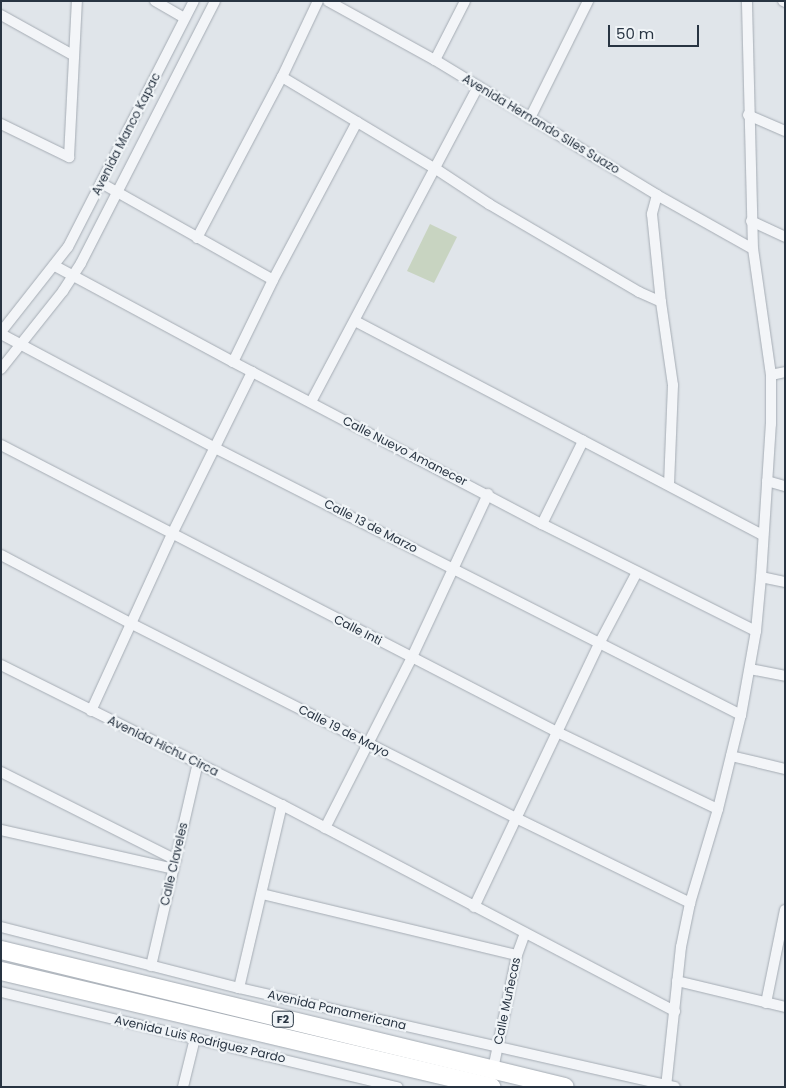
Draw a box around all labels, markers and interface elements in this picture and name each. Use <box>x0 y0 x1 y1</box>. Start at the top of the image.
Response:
scale bar <box>611 15 702 47</box>
text: 50 m <box>616 23 654 44</box>
street label: Avenida Manco Kapac <box>89 70 163 198</box>
street label: Avenida Hernando Siles Suazo <box>460 71 622 177</box>
street label: Calle Nuevo Amanecer <box>340 413 470 489</box>
street label: Calle 13 de Marzo <box>322 496 420 556</box>
street label: Calle Inti <box>332 612 384 648</box>
street label: Calle 19 de Mayo <box>296 702 392 760</box>
street label: Avenida Hichu Circa <box>105 713 221 779</box>
street label: Calle Claveles <box>157 821 191 907</box>
street label: Calle Muñecas <box>491 956 523 1046</box>
street label: Avenida Panamericana <box>266 987 408 1033</box>
road number: F2 <box>272 1011 294 1028</box>
street label: Avenida Luis Rodriguez Pardo <box>113 1012 287 1066</box>

